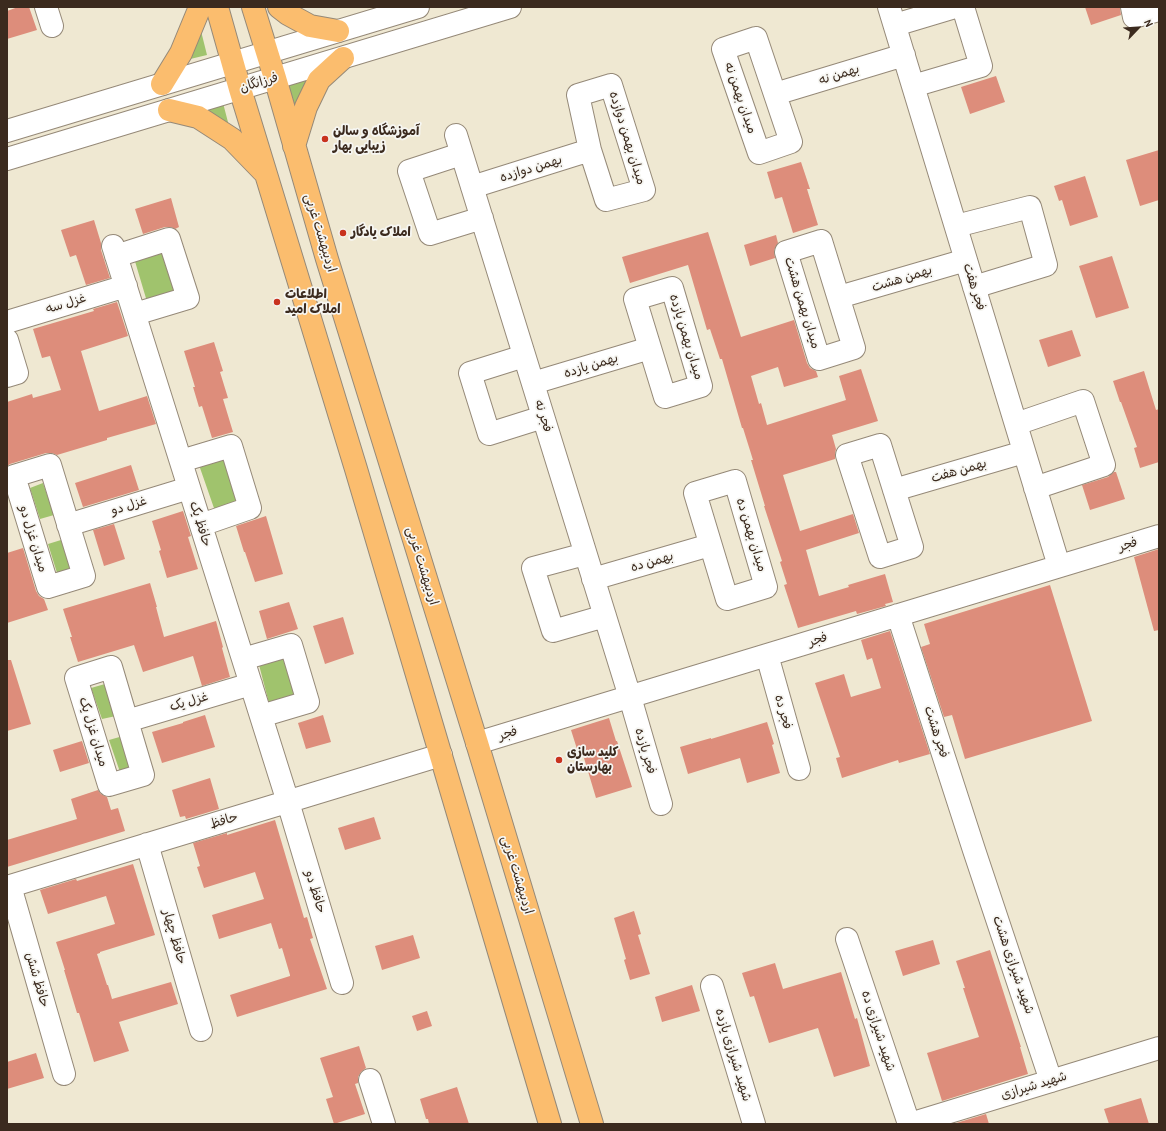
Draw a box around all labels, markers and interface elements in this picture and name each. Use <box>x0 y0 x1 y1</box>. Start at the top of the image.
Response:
north arrow <box>1118 8 1158 48</box>
text: N <box>1141 17 1156 29</box>
street label: میدان بهمن نه <box>720 60 760 136</box>
street label: بهمن نه <box>817 61 861 89</box>
street label: فرزانگان <box>238 70 280 96</box>
street label: میدان بهمن دوازده <box>605 89 649 187</box>
place label: آموزشگاه و سالن زیبایی بهار <box>333 124 419 155</box>
marker: آموزشگاه و سالن زیبایی بهار <box>320 134 330 144</box>
street label: بهمن دوازده <box>498 152 564 186</box>
street label: اردیبهشت غربی <box>301 192 339 274</box>
place label: املاک یادگار <box>351 225 411 241</box>
marker: املاک یادگار <box>338 228 348 238</box>
street label: میدان بهمن هشت <box>781 255 823 351</box>
street label: فجر هفت <box>959 261 989 313</box>
street label: بهمن هشت <box>870 262 934 296</box>
place label: اطلاعات املاک امید <box>285 287 341 318</box>
street label: غزل سه <box>44 291 88 317</box>
street label: میدان بهمن یازده <box>666 292 706 382</box>
marker: اطلاعات املاک امید <box>272 297 282 307</box>
street label: بهمن یازده <box>562 350 620 382</box>
street label: فجر نه <box>531 398 555 434</box>
street label: بهمن هفت <box>929 456 989 486</box>
street label: غزل دو <box>109 493 149 519</box>
street label: میدان بهمن ده <box>732 496 770 574</box>
street label: حافظ یک <box>186 499 214 549</box>
street label: میدان غزل دو <box>15 504 51 574</box>
street label: اردیبهشت غربی <box>403 525 441 607</box>
street label: فجر <box>1116 535 1140 555</box>
street label: بهمن ده <box>629 548 675 576</box>
street label: فجر <box>806 630 830 650</box>
street label: غزل یک <box>168 689 210 715</box>
street label: فجر ده <box>771 693 795 731</box>
street label: میدان غزل یک <box>75 695 111 769</box>
street label: فجر هشت <box>920 704 952 760</box>
street label: فجر <box>496 724 520 744</box>
street label: فجر یازده <box>631 726 659 776</box>
place label: کلید سازی بهارستان <box>567 745 619 776</box>
marker: کلید سازی بهارستان <box>554 755 564 765</box>
street label: حافظ <box>208 809 240 833</box>
street label: اردیبهشت غربی <box>498 834 536 916</box>
street label: حافظ دو <box>301 869 329 915</box>
street label: حافظ چهار <box>159 908 189 966</box>
street label: شهید شیرازی هشت <box>989 914 1037 1016</box>
street label: حافظ شش <box>22 951 52 1009</box>
street label: شهید شیرازی ده <box>858 989 898 1073</box>
street label: شهید شیرازی یازده <box>711 1007 755 1103</box>
street label: شهید شیرازی <box>999 1069 1069 1103</box>

